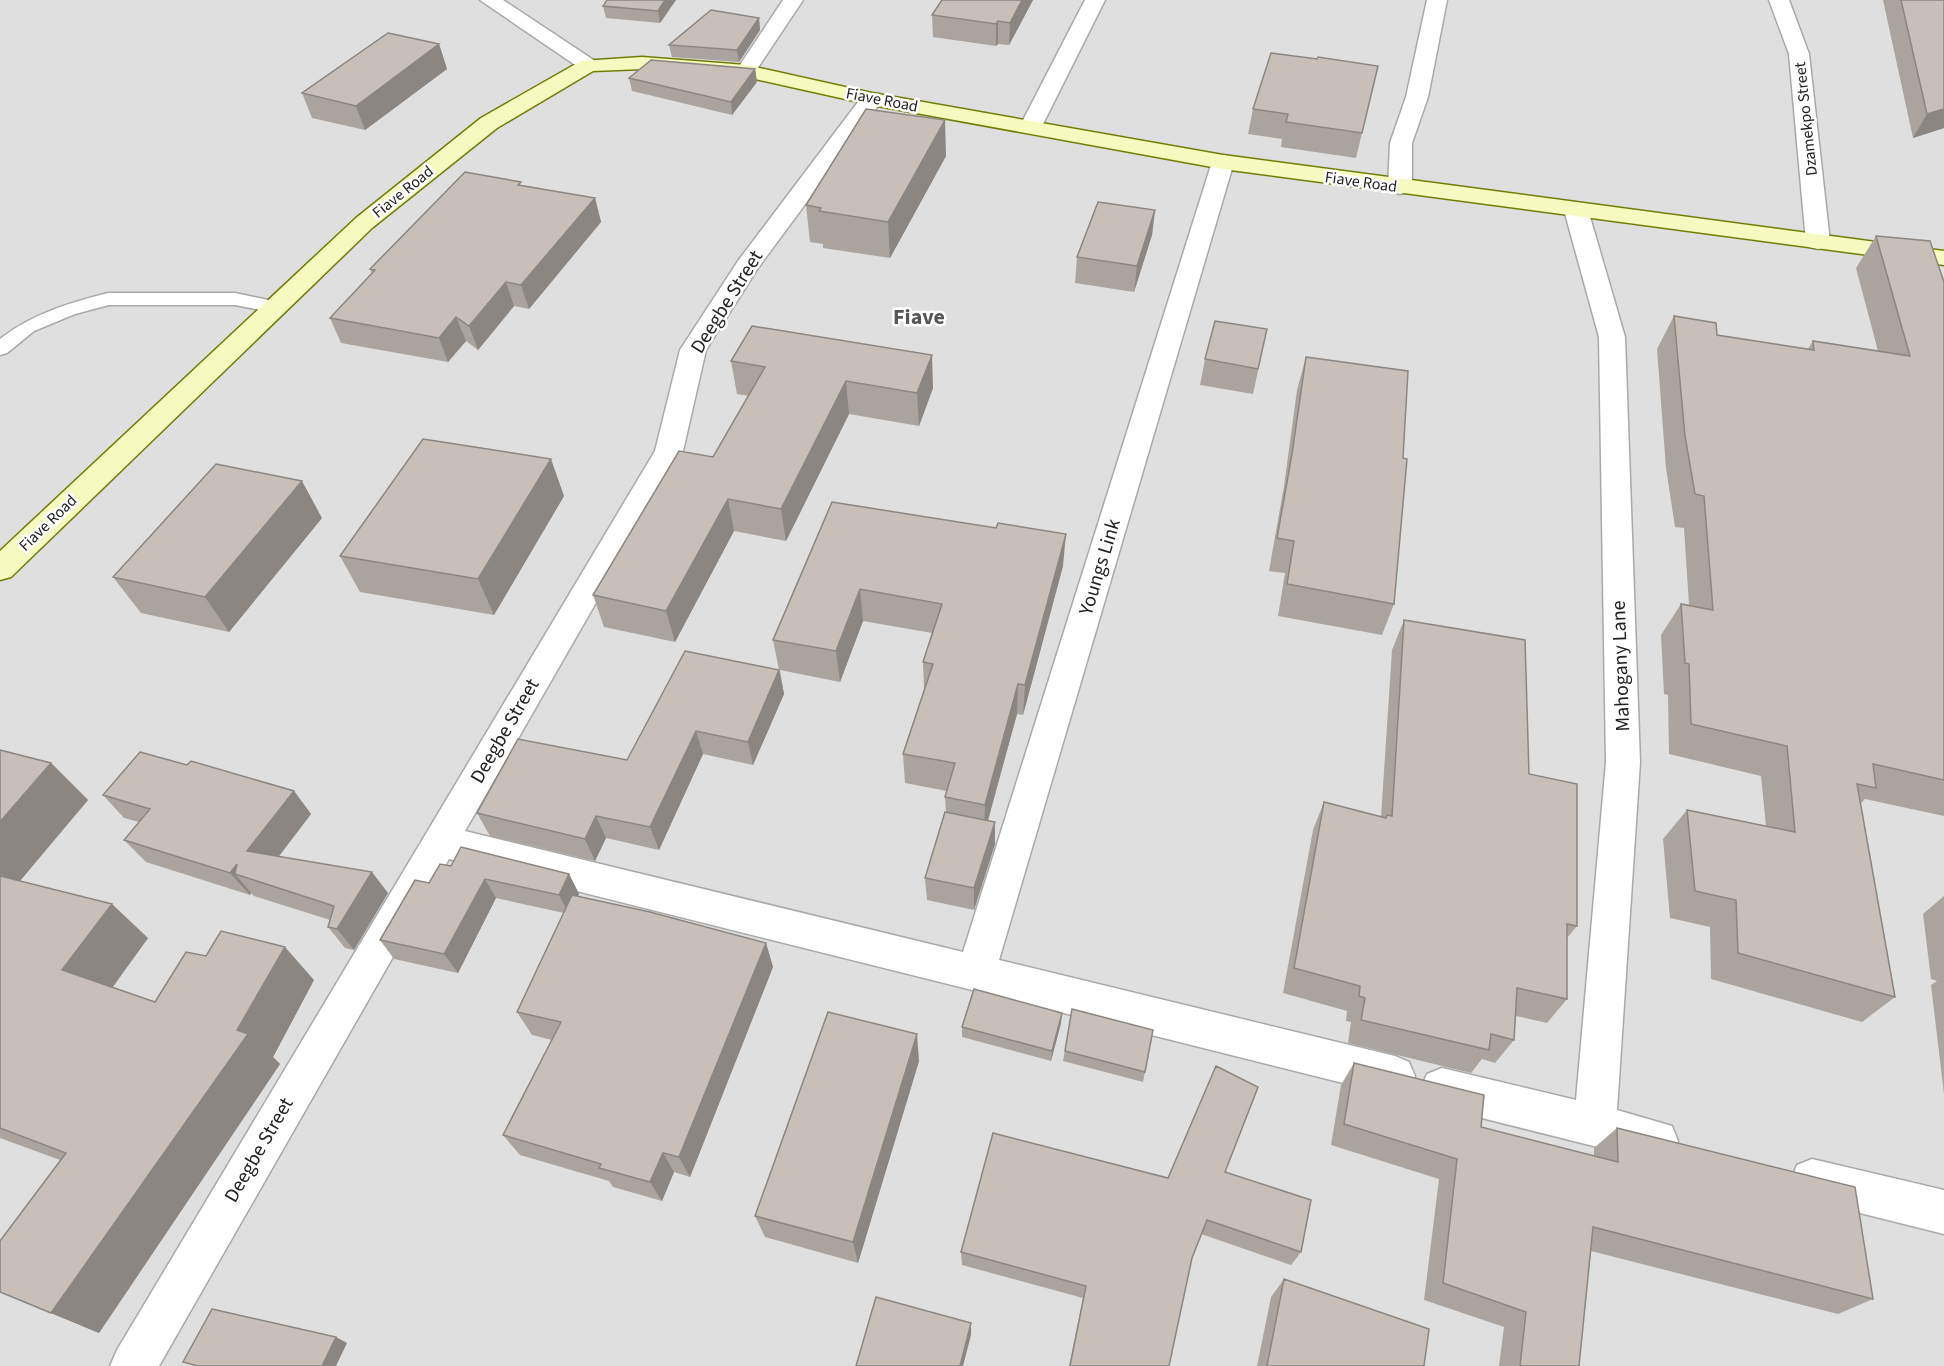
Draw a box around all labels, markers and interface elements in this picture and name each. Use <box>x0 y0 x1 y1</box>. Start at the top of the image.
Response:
street label: Dzamekpo Street <box>1789 60 1823 177</box>
street label: Fiave Road <box>844 82 920 118</box>
street label: Fiave Road <box>368 161 438 223</box>
street label: Fiave Road <box>1323 166 1399 198</box>
street label: Deegbe Street <box>684 245 770 359</box>
district label: Fiave <box>893 301 945 333</box>
street label: Fiave Road <box>14 490 82 556</box>
street label: Youngs Link <box>1072 515 1128 620</box>
street label: Mahogany Lane <box>1605 600 1637 732</box>
street label: Deegbe Street <box>464 673 547 789</box>
street label: Deegbe Street <box>218 1092 301 1208</box>

